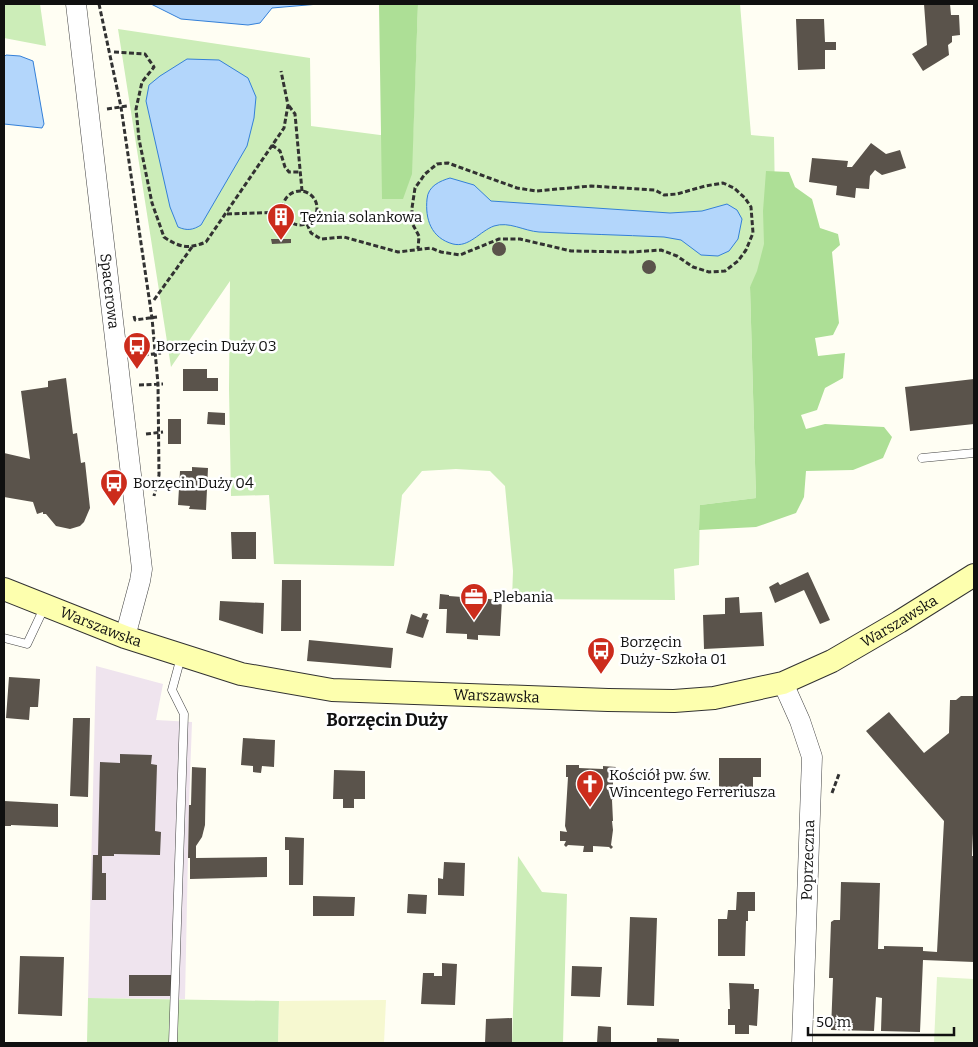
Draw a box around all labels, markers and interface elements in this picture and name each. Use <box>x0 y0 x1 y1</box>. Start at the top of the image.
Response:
building icon: Tężnia solankowa <box>266 202 296 241</box>
place label: Tężnia solankowa <box>300 208 422 226</box>
street label: Spacerowa <box>96 252 123 330</box>
bus stop icon: Borzęcin Duży 03 <box>122 331 152 370</box>
place label: Borzęcin Duży 03 <box>156 337 277 355</box>
bus stop icon: Borzęcin Duży 04 <box>99 468 129 507</box>
place label: Borzęcin Duży 04 <box>133 474 254 492</box>
office icon: Plebania <box>459 582 489 621</box>
place label: Plebania <box>493 588 553 606</box>
street label: Warszawska <box>858 591 941 651</box>
street label: Warszawska <box>57 603 144 651</box>
place label: Borzęcin Duży-Szkoła 01 <box>620 633 726 668</box>
bus stop icon: Borzęcin Duży-Szkoła 01 <box>586 636 616 675</box>
street label: Warszawska <box>453 685 540 707</box>
district label: Borzęcin Duży <box>326 709 449 731</box>
place label: Kościół pw. św. Wincentego Ferreriusza <box>609 766 776 801</box>
church icon: Kościół pw. św. Wincentego Ferreriusza <box>575 769 605 808</box>
street label: Poprzeczna <box>798 819 818 901</box>
scale bar <box>808 1004 954 1036</box>
text: 50 m <box>816 1013 852 1031</box>

